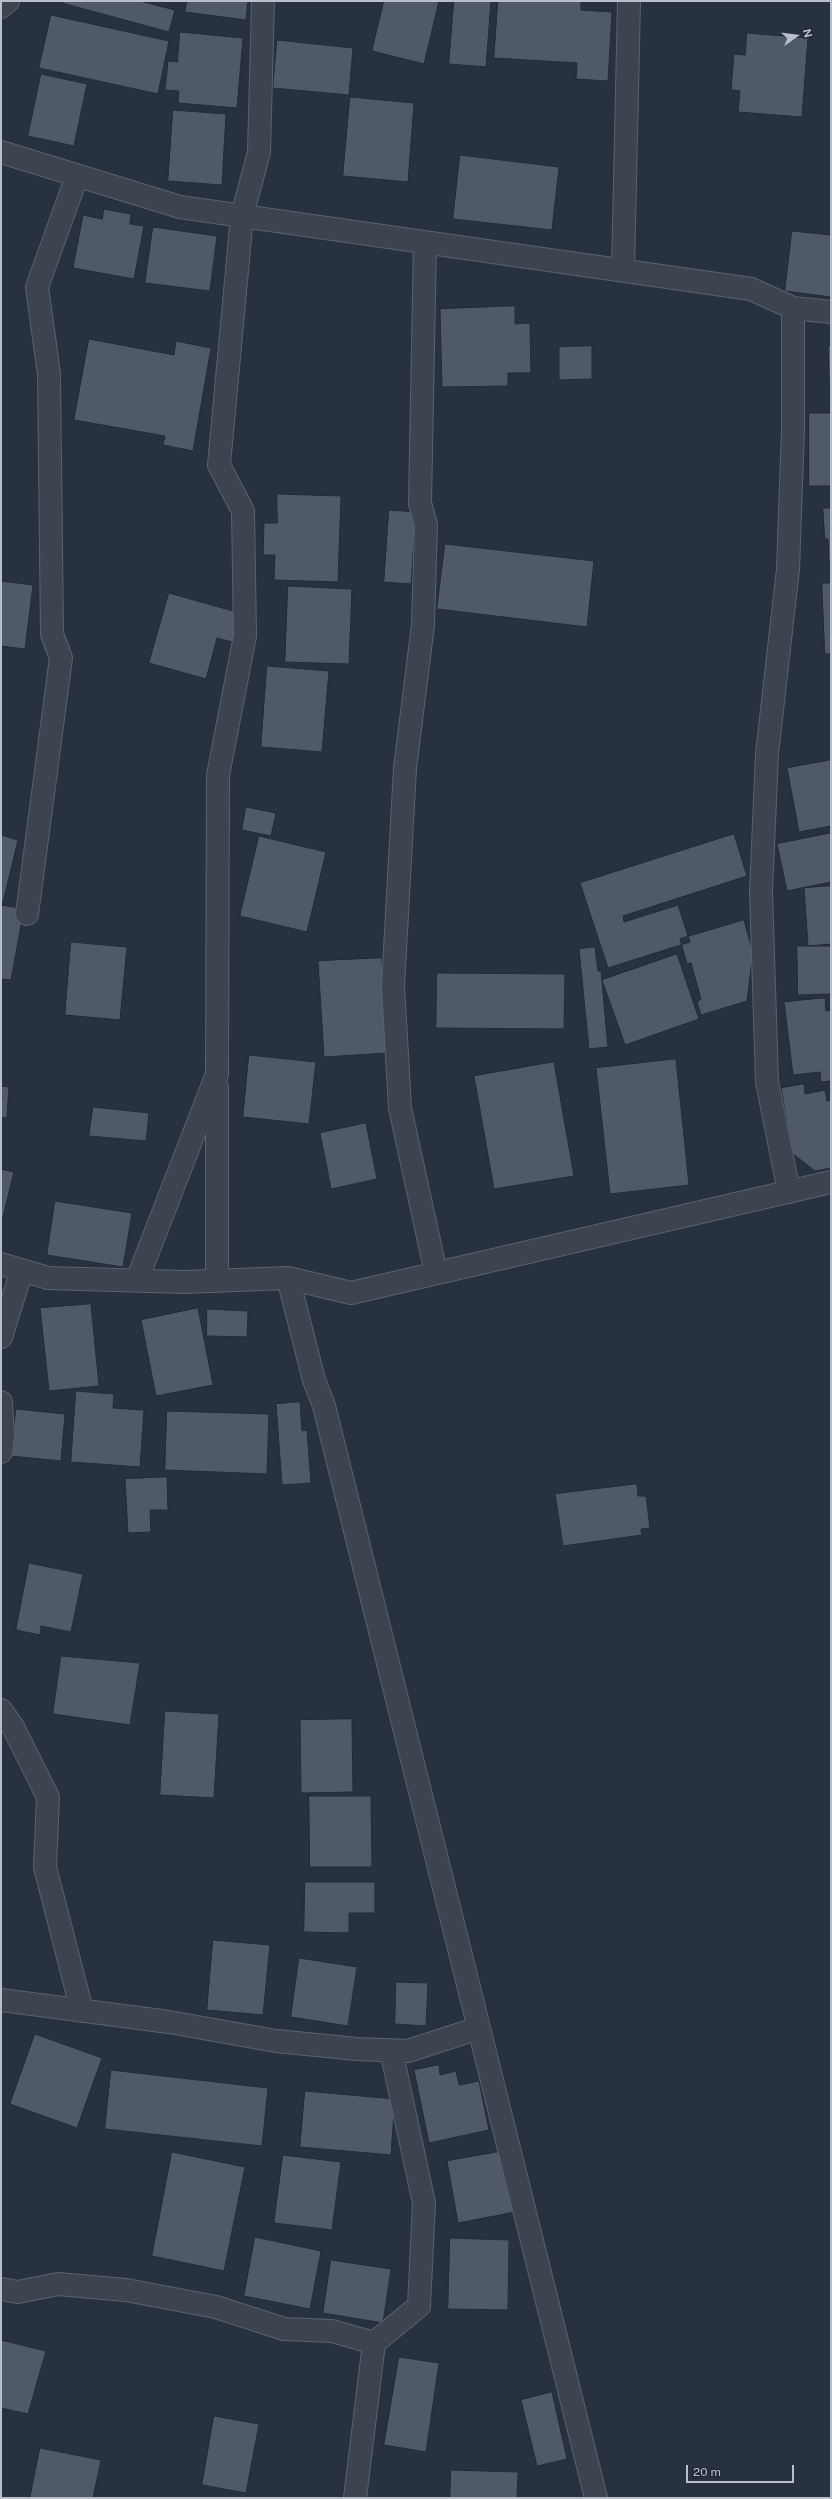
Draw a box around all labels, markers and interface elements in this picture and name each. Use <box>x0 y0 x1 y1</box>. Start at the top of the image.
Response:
north arrow <box>776 16 816 56</box>
text: N <box>801 27 815 39</box>
scale bar <box>688 2457 796 2483</box>
text: 20 m <box>693 2465 721 2479</box>

